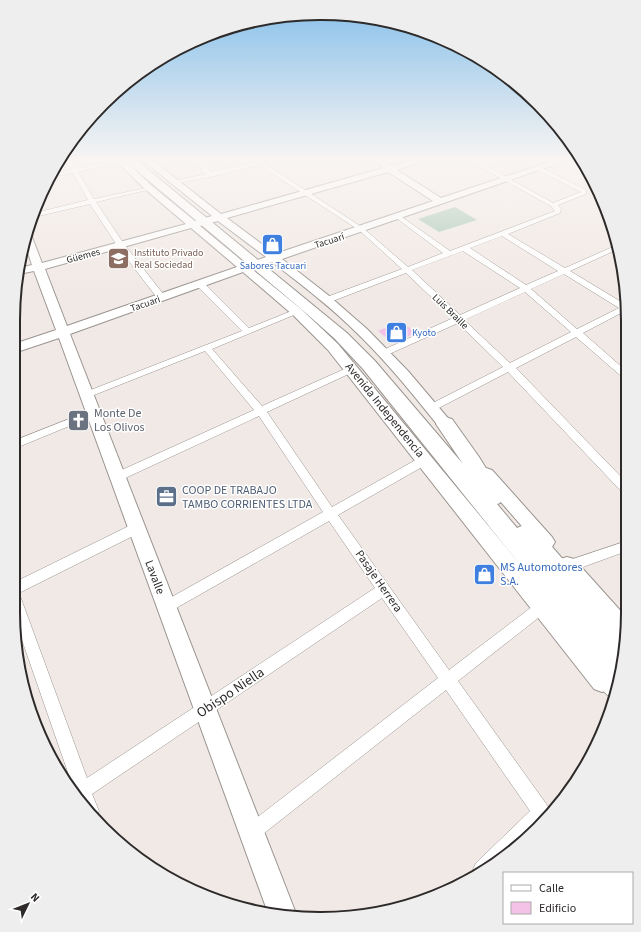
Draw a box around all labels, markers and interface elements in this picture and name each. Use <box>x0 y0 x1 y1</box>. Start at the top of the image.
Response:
street label: Tacuarí <box>313 229 347 252</box>
shop icon: Sabores Tacuari <box>260 232 286 258</box>
street label: Güemes <box>65 245 101 267</box>
school or university icon: Instituto Privado Real Sociedad <box>106 245 132 271</box>
place label: Instituto Privado Real Sociedad <box>134 246 203 272</box>
place label: Sabores Tacuari <box>240 259 306 273</box>
street label: Luis Braille <box>429 291 472 333</box>
street label: Tacuari <box>129 292 162 316</box>
shop icon: Kyoto <box>384 319 410 345</box>
place label: Kyoto <box>412 326 436 340</box>
street label: Avenida Independencia <box>341 359 428 461</box>
place label: Monte De Los Olivos <box>94 405 145 436</box>
church icon: Monte De Los Olivos <box>66 407 92 433</box>
place label: COOP DE TRABAJO TAMBO CORRIENTES LTDA <box>182 482 313 513</box>
office icon: COOP DE TRABAJO TAMBO CORRIENTES LTDA <box>154 484 180 510</box>
street label: Pasaje Herrera <box>351 547 406 616</box>
street label: Lavalle <box>140 558 169 597</box>
place label: MS Automotores S.A. <box>500 559 583 590</box>
shop icon: MS Automotores S.A. <box>472 561 498 587</box>
street label: Obispo Niella <box>193 663 269 723</box>
legend <box>503 872 633 924</box>
text: Calle <box>539 880 564 897</box>
north arrow <box>8 884 48 924</box>
text: N <box>27 890 43 905</box>
text: Edificio <box>539 900 576 917</box>

